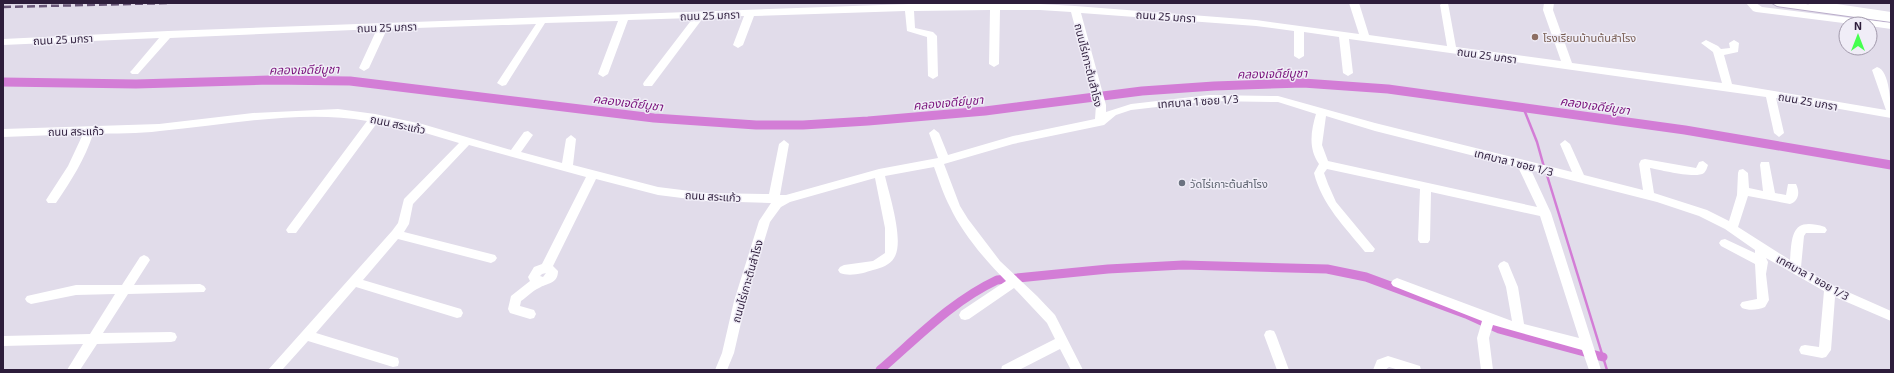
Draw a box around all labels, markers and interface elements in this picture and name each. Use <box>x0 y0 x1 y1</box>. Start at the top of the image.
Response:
street label: ถนน 25 มกรา <box>680 7 740 23</box>
street label: ถนน 25 มกรา <box>1135 7 1197 25</box>
north arrow <box>1838 16 1878 56</box>
street label: ถนน 25 มกรา <box>357 19 417 35</box>
text: N <box>1854 19 1862 32</box>
street label: ถนนไร่เกาะต้นสำโรง <box>1072 22 1106 108</box>
street label: ถนน 25 มกรา <box>33 31 93 47</box>
place label: โรงเรียนบ้านต้นสำโรง <box>1543 31 1636 44</box>
marker: โรงเรียนบ้านต้นสำโรง <box>1530 32 1540 42</box>
street label: ถนน 25 มกรา <box>1456 44 1518 66</box>
water label: คลองเจดีย์บูชา <box>269 61 340 79</box>
water label: คลองเจดีย์บูชา <box>1237 65 1308 83</box>
street label: ถนน 25 มกรา <box>1777 89 1839 113</box>
water label: คลองเจดีย์บูชา <box>592 91 665 115</box>
water label: คลองเจดีย์บูชา <box>912 92 985 114</box>
street label: เทศบาล 1 ซอย 1/3 <box>1157 92 1239 110</box>
water label: คลองเจดีย์บูชา <box>1559 93 1632 119</box>
street label: ถนน สระแก้ว <box>369 112 427 136</box>
street label: ถนน สระแก้ว <box>48 124 104 138</box>
street label: เทศบาล 1 ซอย 1/3 <box>1473 146 1555 178</box>
place label: วัดไร่เกาะต้นสำโรง <box>1190 177 1268 190</box>
marker: วัดไร่เกาะต้นสำโรง <box>1177 178 1187 188</box>
street label: ถนน สระแก้ว <box>685 188 741 204</box>
street label: ถนนไร่เกาะต้นสำโรง <box>729 238 765 324</box>
street label: เทศบาล 1 ซอย 1/3 <box>1774 252 1852 302</box>

